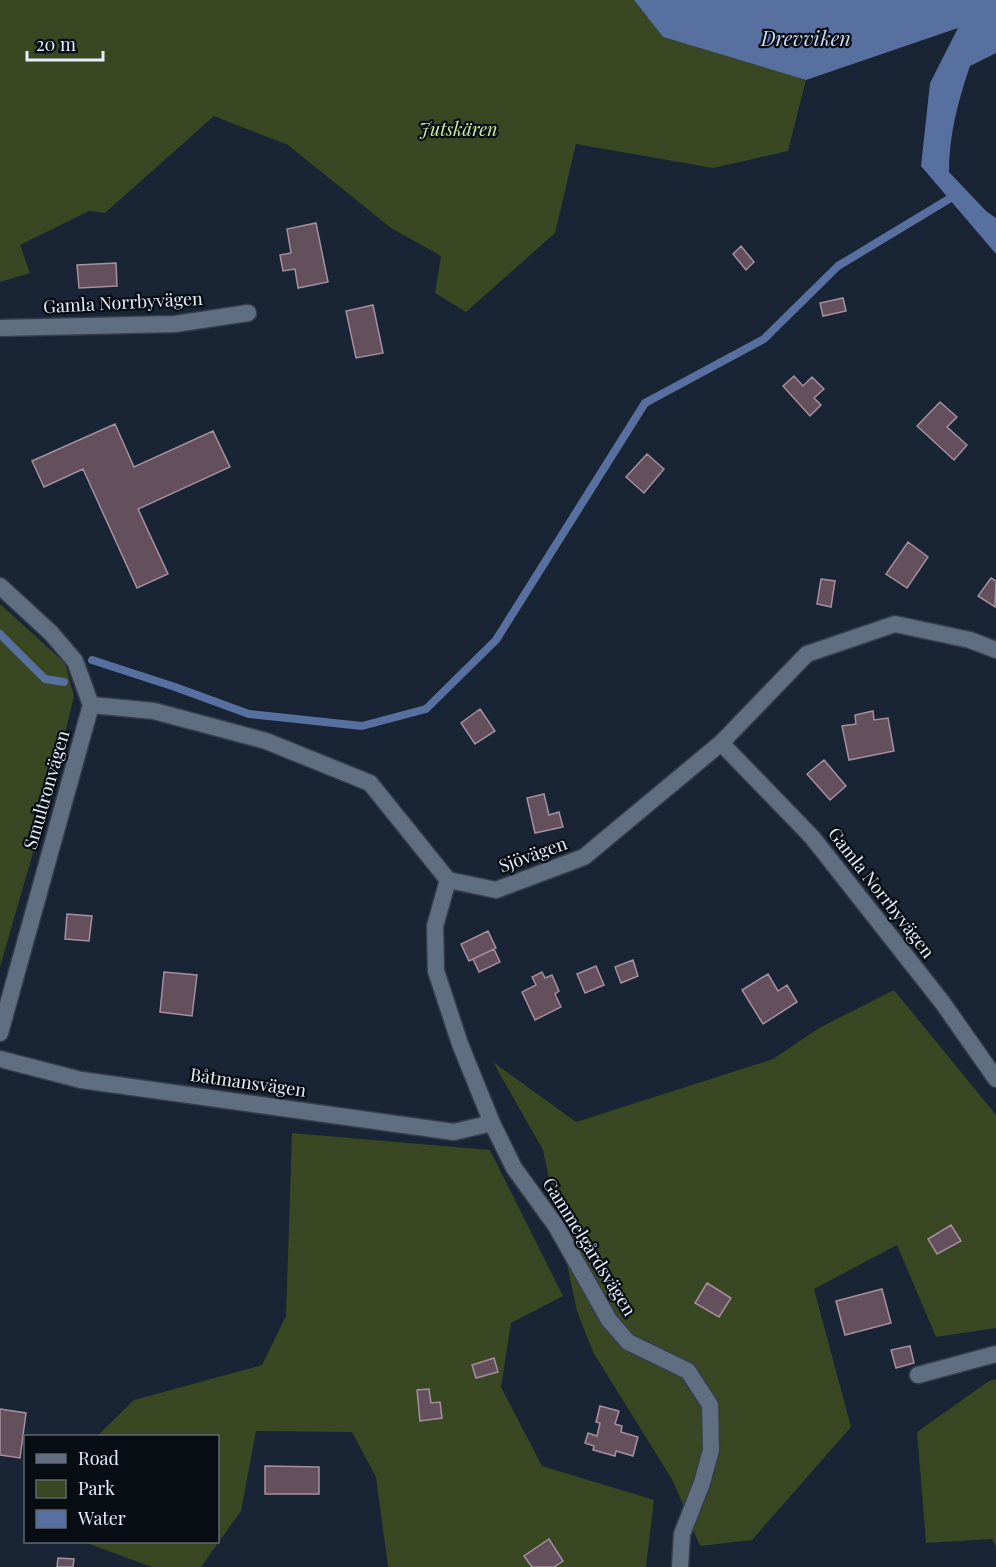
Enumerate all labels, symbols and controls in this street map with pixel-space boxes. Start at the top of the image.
scale bar [27,24,104,62]
water label: Drevviken [760,24,851,51]
text: 20 m [36,32,76,56]
park label: Jutskären [419,117,497,141]
street label: Gamla Norrbyvägen [43,286,204,318]
street label: Smultronvägen [18,727,75,852]
street label: Gamla Norrbyvägen [823,822,941,963]
street label: Sjövägen [495,831,570,877]
street label: Båtmansvägen [188,1062,308,1102]
street label: Gammelgårdsvägen [538,1173,642,1320]
legend [24,1435,219,1543]
text: Road [78,1446,119,1470]
text: Park [78,1476,115,1500]
text: Water [77,1506,126,1530]

